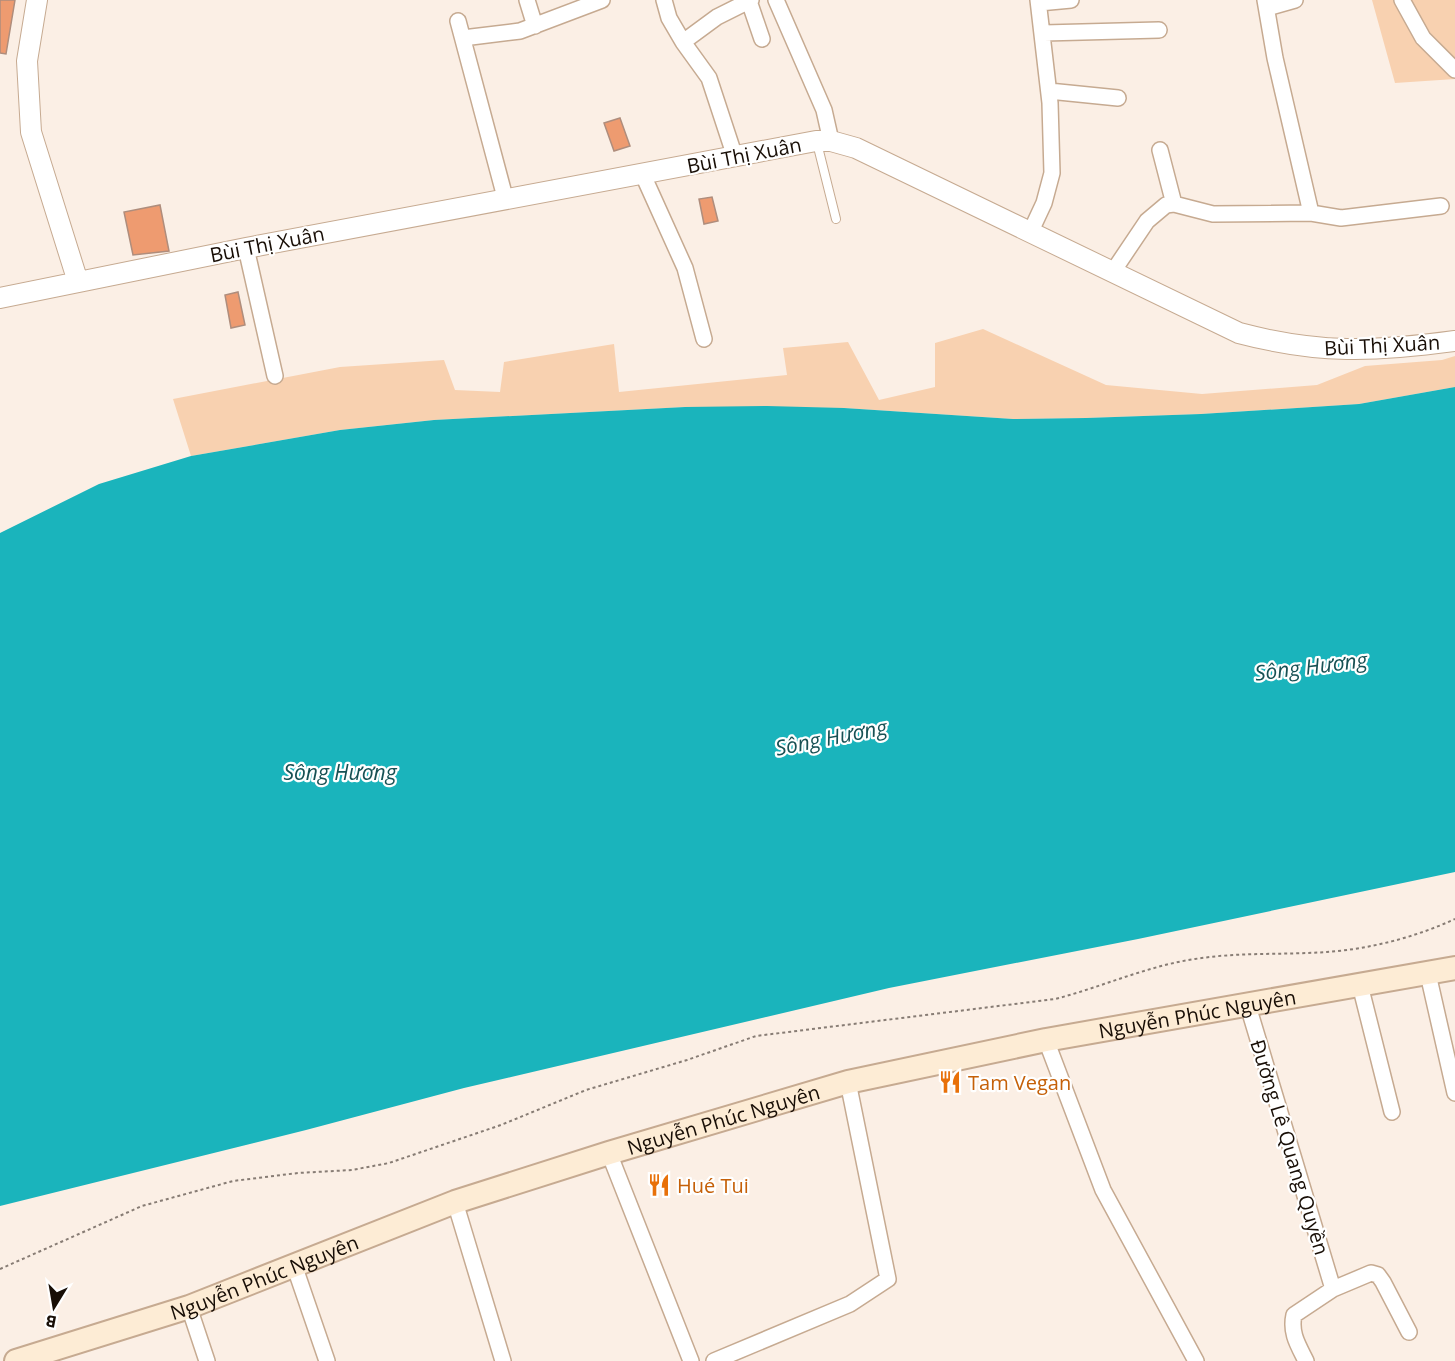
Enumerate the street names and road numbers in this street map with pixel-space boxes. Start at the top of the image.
street label: Bùi Thị Xuân [684,131,804,179]
street label: Bùi Thị Xuân [207,220,327,268]
street label: Bùi Thị Xuân [1323,328,1441,362]
street label: Nguyễn Phúc Nguyên [1096,983,1298,1044]
street label: Đường Lê Quang Quyền [1244,1036,1336,1258]
street label: Nguyễn Phúc Nguyên [624,1078,823,1160]
street label: Nguyễn Phúc Nguyên [167,1228,362,1326]

